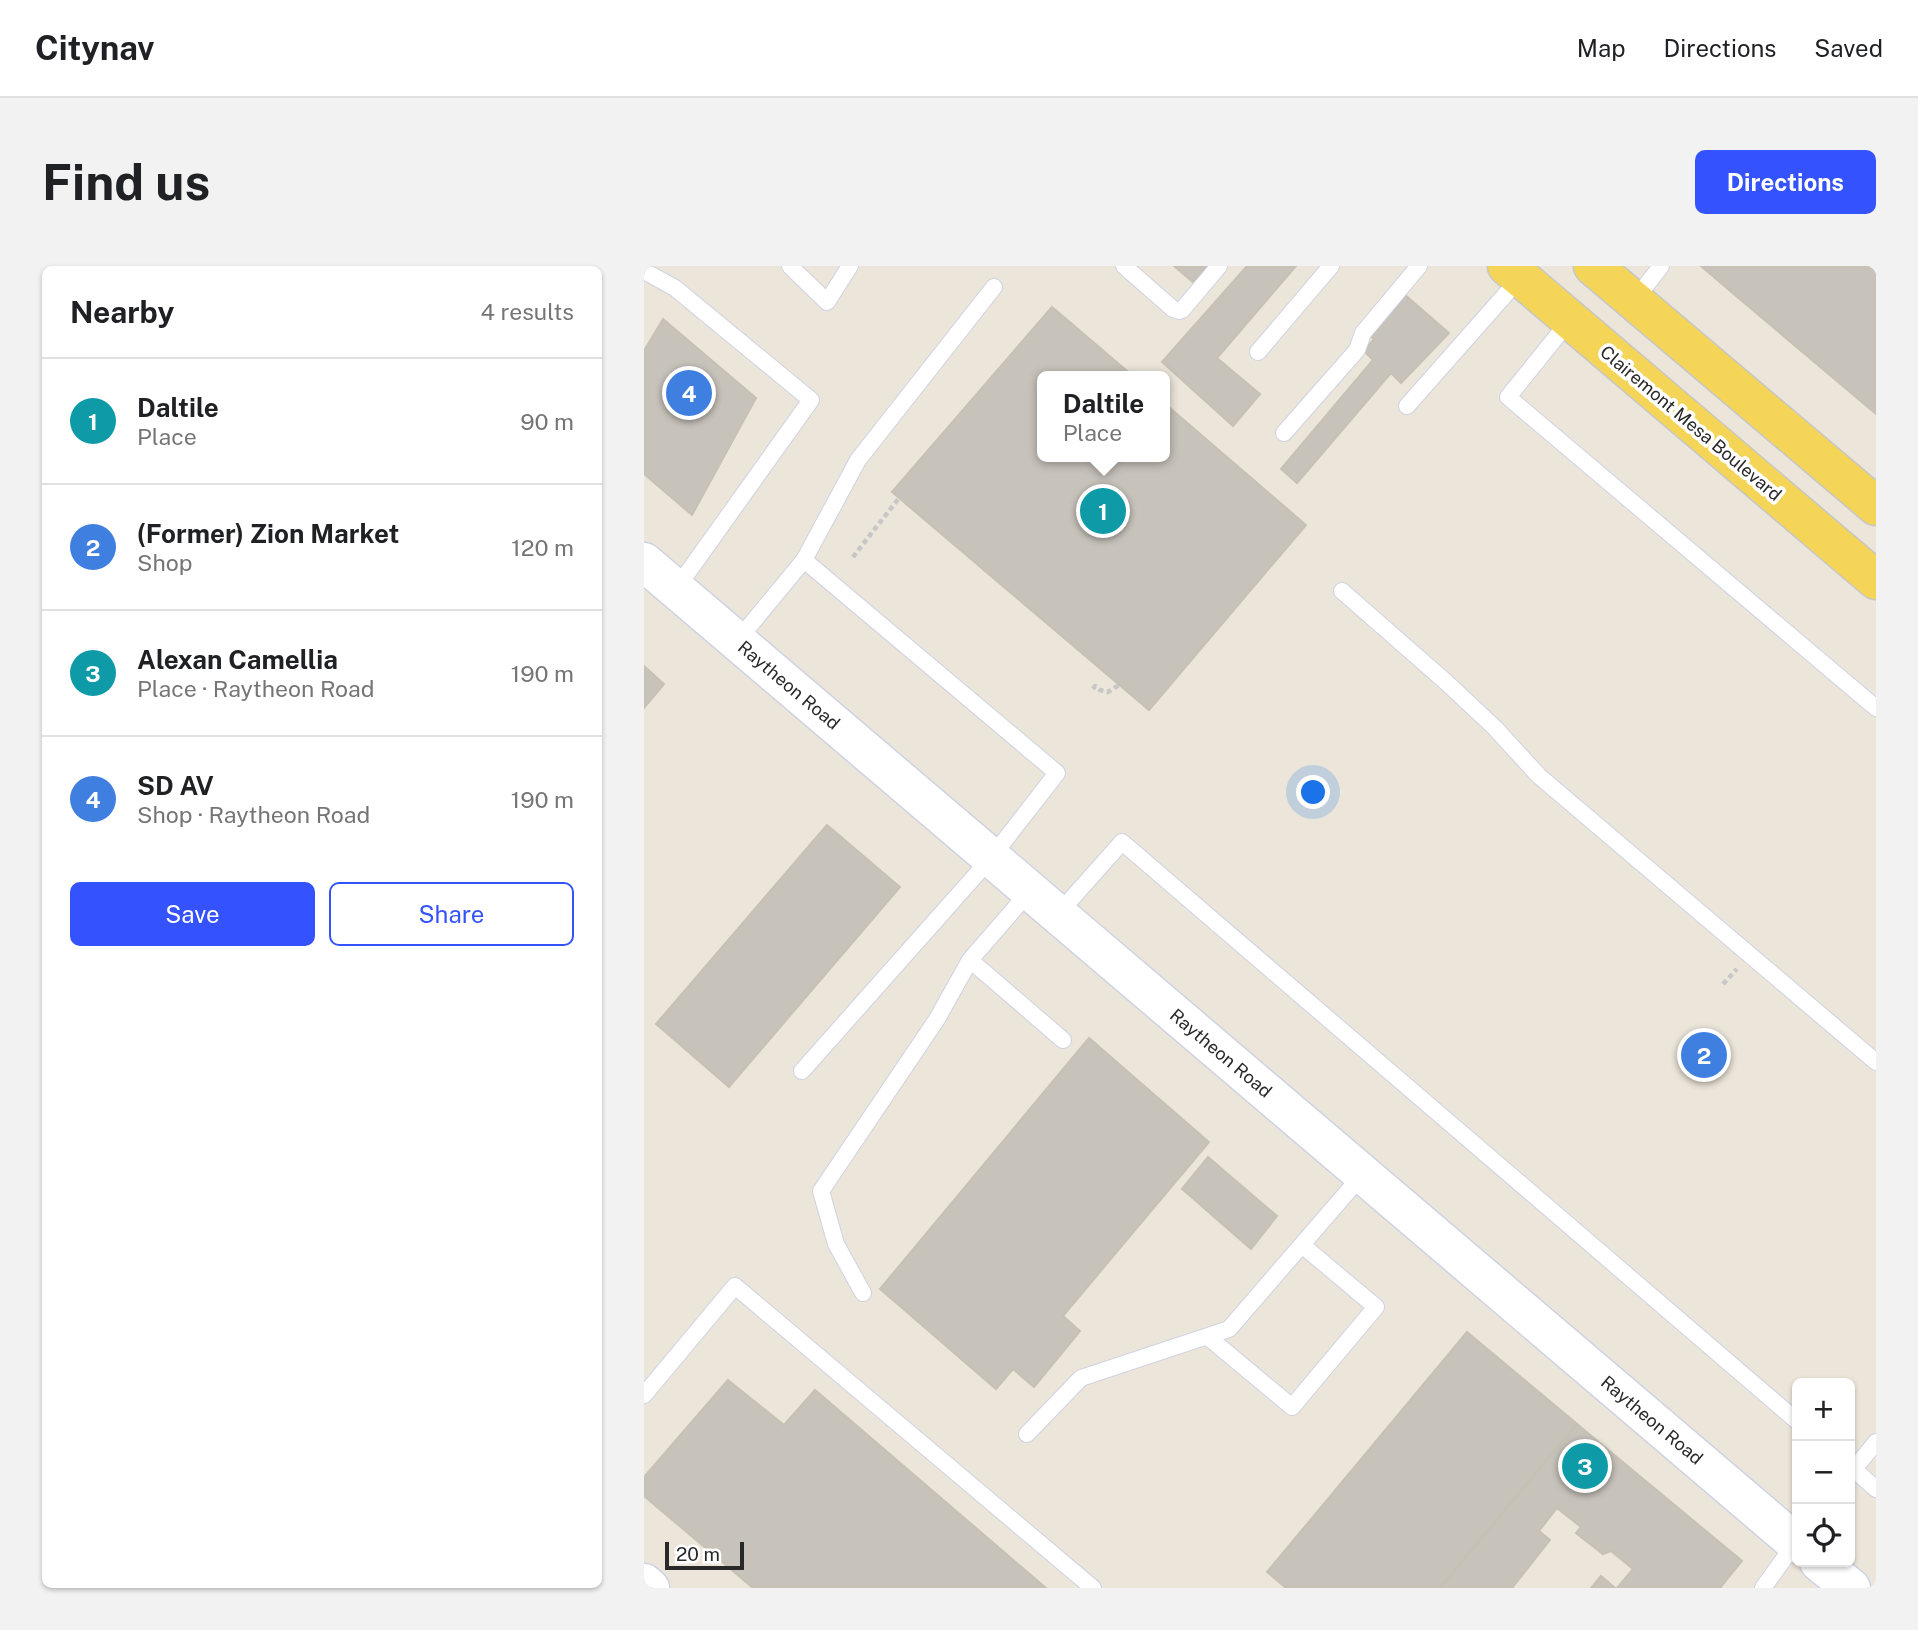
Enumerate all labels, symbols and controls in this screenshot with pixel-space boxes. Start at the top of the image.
text: Citynav [35,29,155,67]
text: Map [1577,34,1626,62]
text: Directions [1664,34,1776,62]
text: Saved [1814,34,1883,62]
button: Directions [1695,150,1876,214]
text: Find us [42,153,210,211]
text: Nearby [70,294,174,330]
text: 4 results [480,298,574,325]
street label: Clairemont Mesa Boulevard [1596,341,1786,505]
pin: 4 [666,367,712,419]
popup [1037,371,1170,462]
text: Daltile [1063,388,1144,419]
text: Daltile [137,392,219,423]
text: 1 [88,408,98,435]
text: 90 m [520,408,574,435]
text: Place [1063,419,1122,446]
text: Place [137,423,197,450]
pin: 1 [1080,485,1126,537]
text: (Former) Zion Market [137,518,399,549]
text: 2 [86,534,100,561]
text: 120 m [511,534,574,561]
text: Shop [137,549,192,576]
street label: Raytheon Road [734,636,844,734]
text: Alexan Camellia [137,644,338,675]
text: 3 [85,660,101,687]
text: 190 m [511,660,574,687]
text: Place · Raytheon Road [137,675,374,702]
text: SD AV [137,770,214,801]
your location [1296,775,1330,809]
text: 4 [85,786,101,813]
text: 190 m [511,786,574,813]
text: Shop · Raytheon Road [137,801,370,828]
button: Save [70,882,315,946]
button: Share [329,882,574,946]
street label: Raytheon Road [1166,1004,1276,1102]
pin: 2 [1681,1029,1727,1081]
street label: Raytheon Road [1597,1371,1707,1469]
map controls [1792,1378,1855,1567]
button: + [1792,1378,1855,1441]
pin: 3 [1562,1440,1608,1492]
button: − [1792,1441,1855,1504]
button: locate [1792,1504,1855,1567]
scale bar [665,1539,744,1571]
text: 20 m [676,1543,720,1565]

